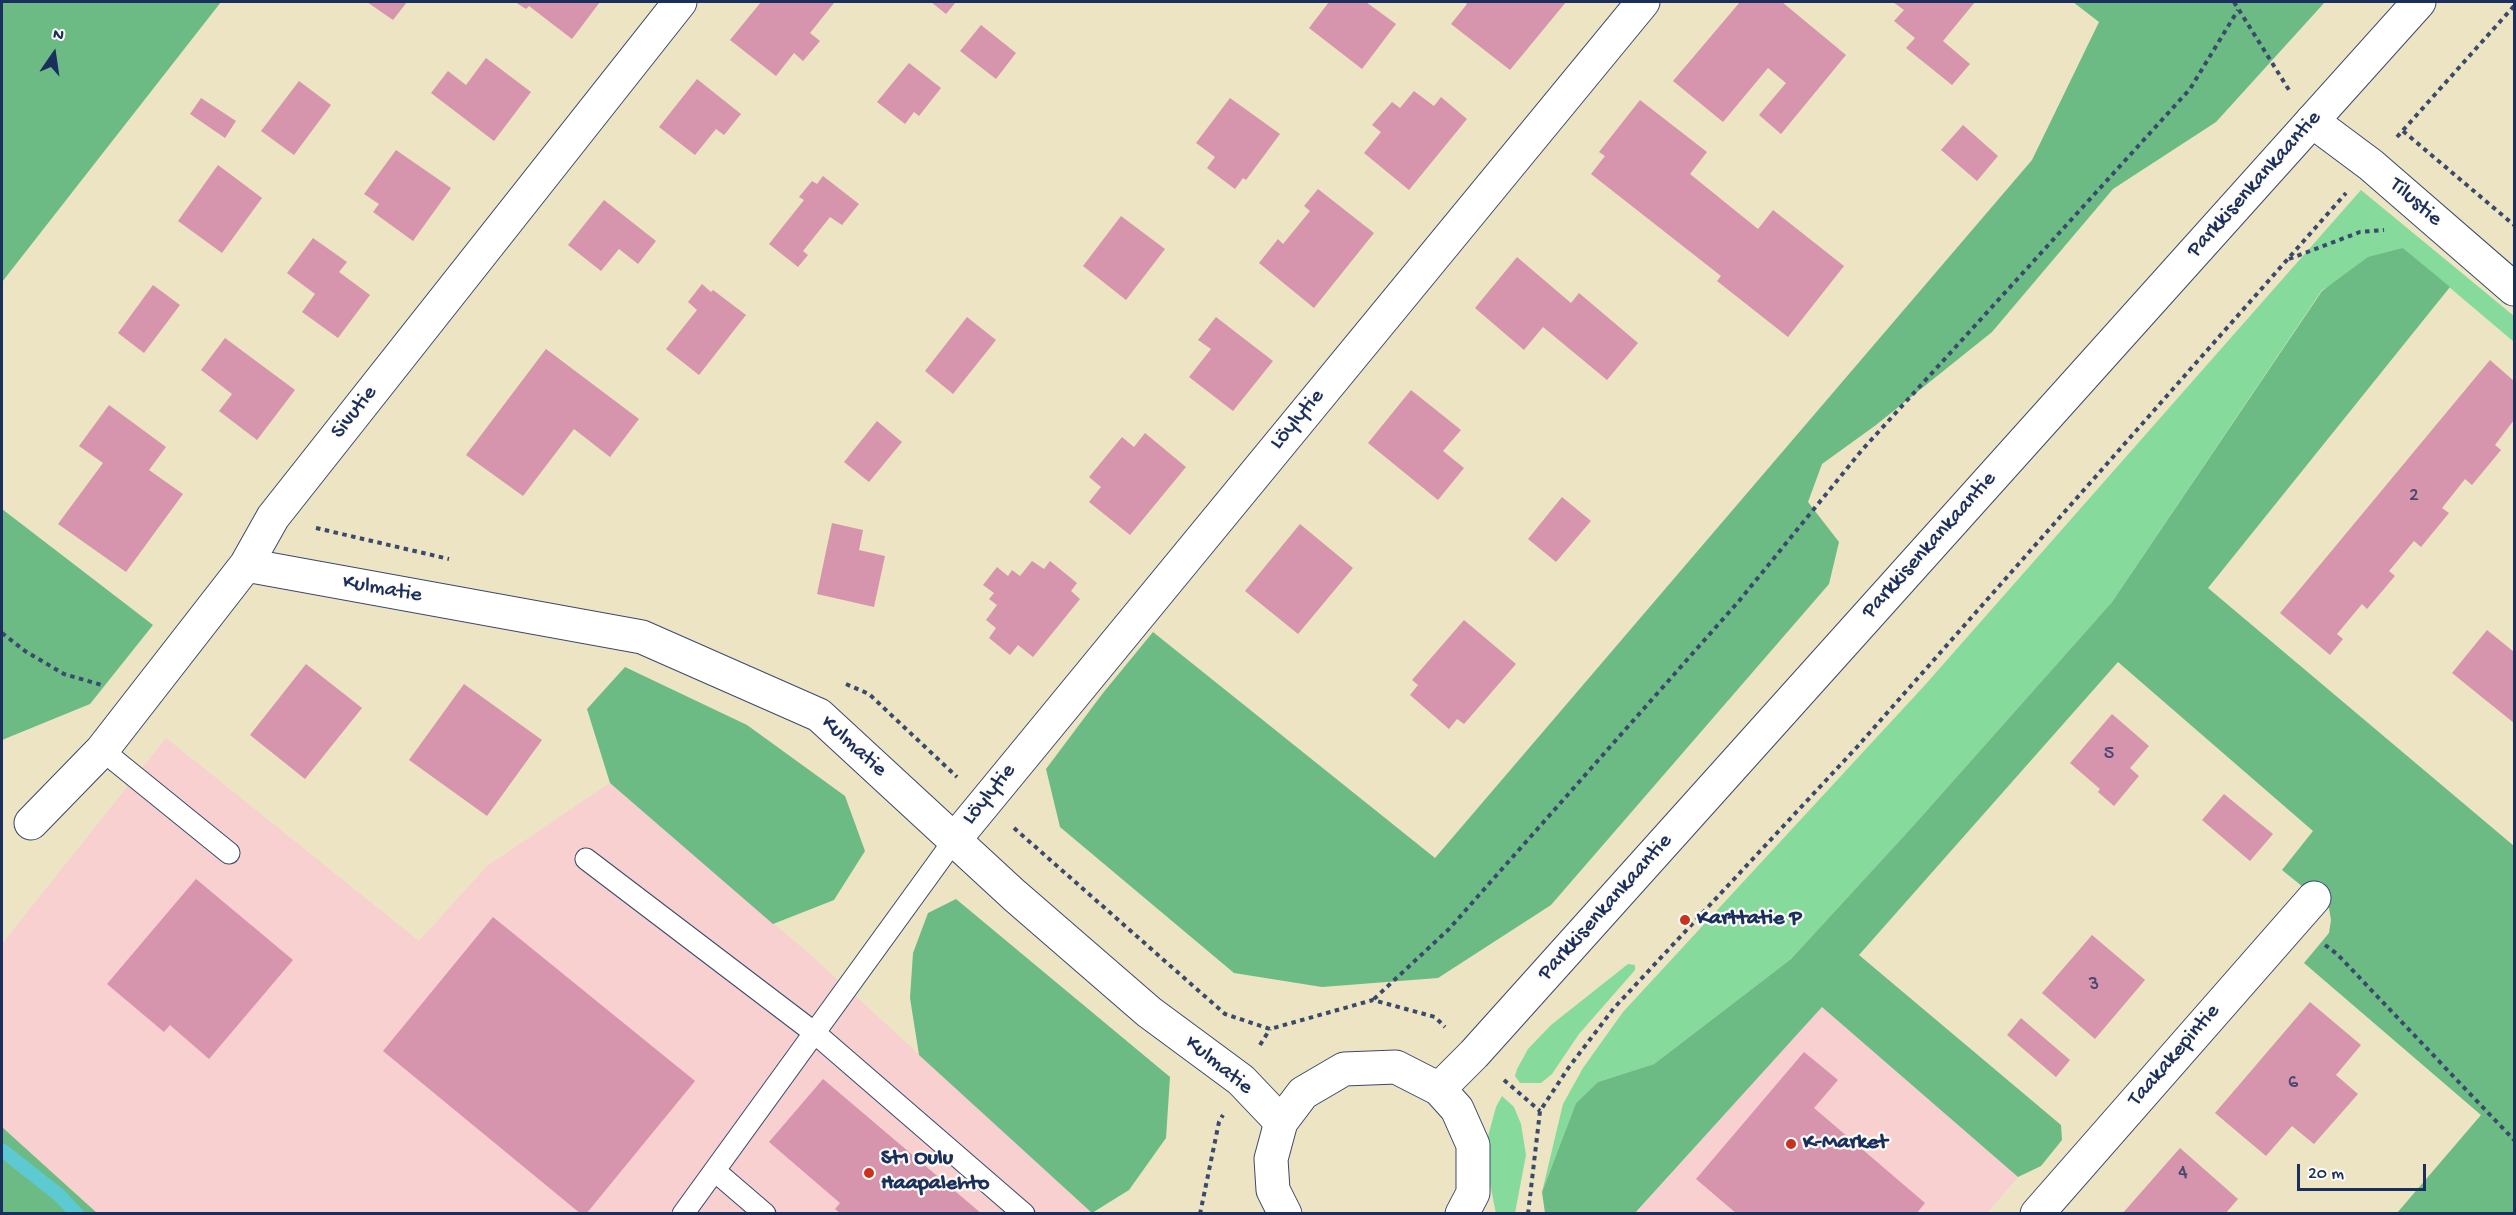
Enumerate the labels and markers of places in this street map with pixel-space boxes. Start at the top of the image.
place label: Karttatie P [1697,907,1802,933]
marker: Karttatie P [1678,913,1692,927]
place label: K-Market [1803,1131,1887,1157]
marker: K-Market [1784,1137,1798,1151]
place label: St1 Oulu Haapalehto [881,1147,989,1198]
marker: St1 Oulu Haapalehto [862,1166,876,1180]

